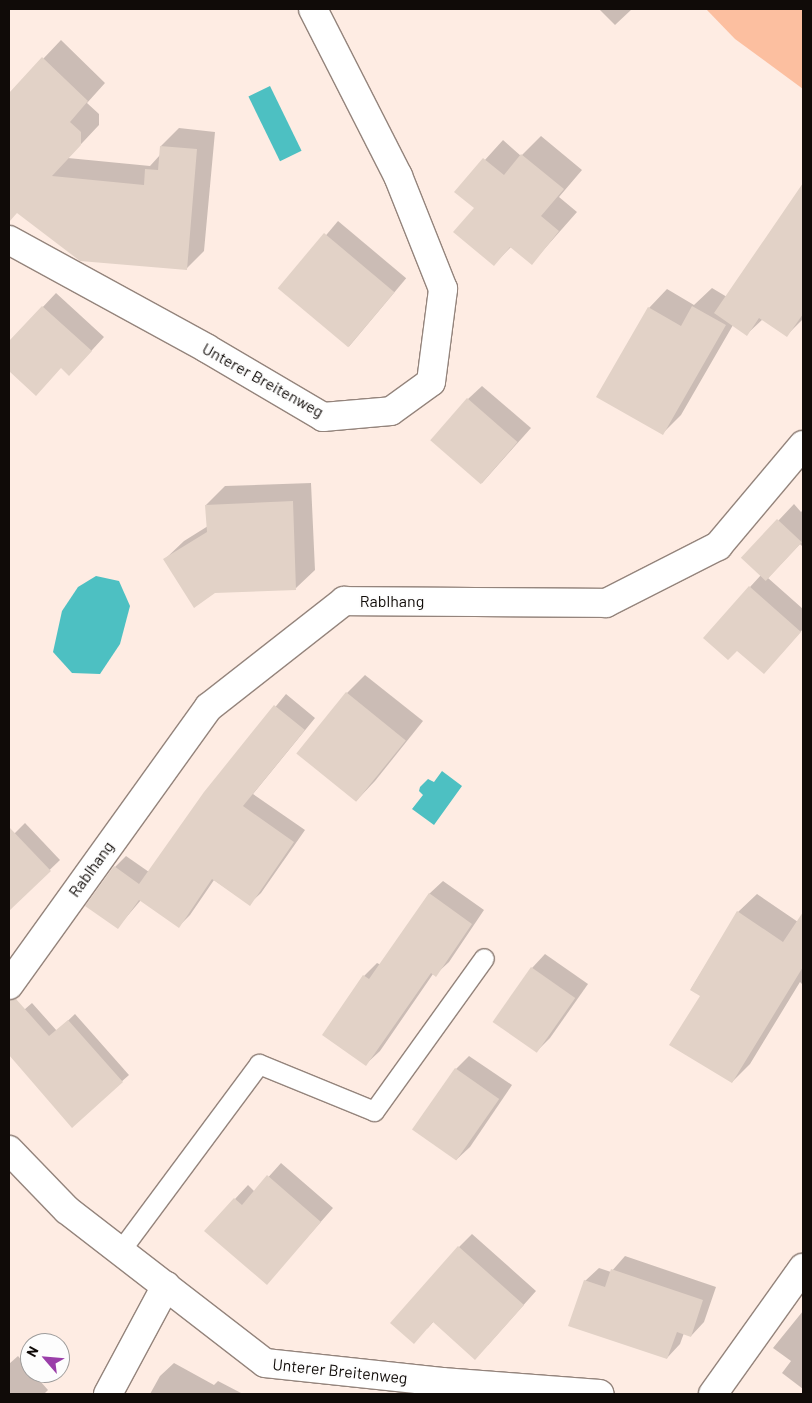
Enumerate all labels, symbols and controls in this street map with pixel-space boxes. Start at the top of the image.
street label: Unterer Breitenweg [199,339,327,421]
street label: Rablhang [360,591,424,611]
street label: Rablhang [64,837,118,901]
north arrow [20,1333,70,1383]
text: N [22,1343,42,1359]
street label: Unterer Breitenweg [272,1354,408,1388]

